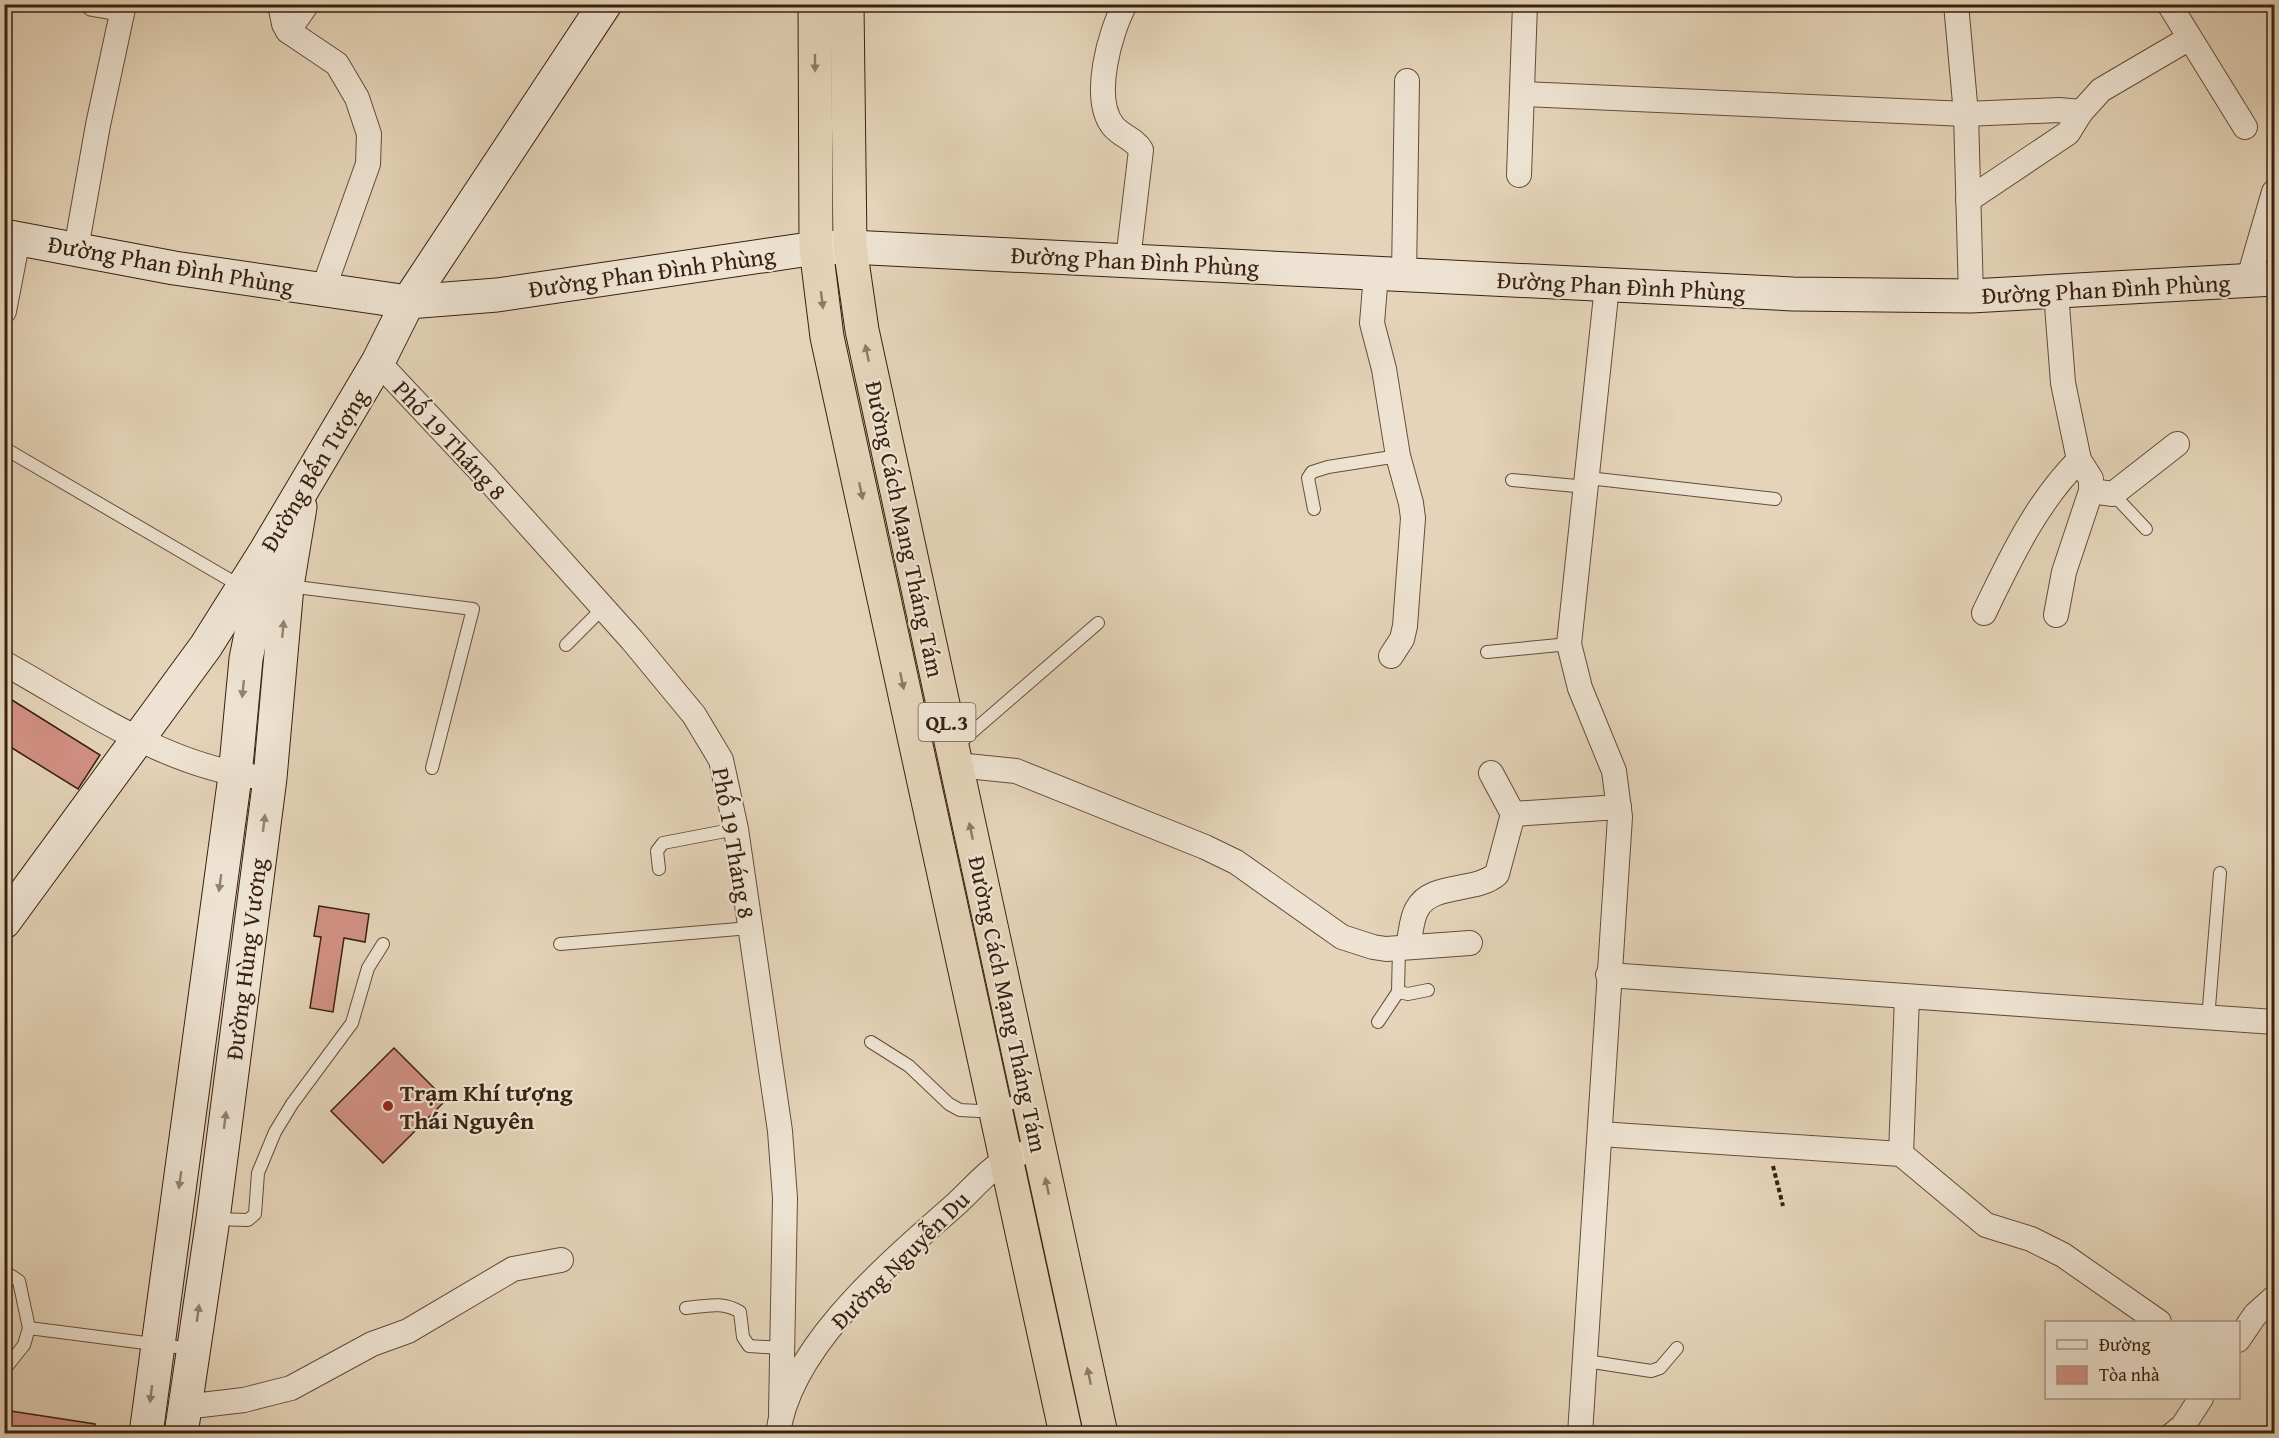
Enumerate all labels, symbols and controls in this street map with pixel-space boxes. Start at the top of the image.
one-way arrow [810,53,820,72]
street label: Đường Phan Đình Phùng [46,226,297,304]
street label: Đường Phan Đình Phùng [526,237,778,307]
street label: Đường Phan Đình Phùng [1010,237,1260,285]
street label: Đường Phan Đình Phùng [1496,262,1746,310]
street label: Đường Phan Đình Phùng [1981,265,2231,313]
one-way arrow [818,290,827,309]
one-way arrow [862,343,871,362]
street label: Phố 19 Tháng 8 [385,372,515,508]
street label: Đường Cách Mạng Tháng Tám [856,377,954,681]
street label: Đường Bến Tượng [251,382,377,558]
one-way arrow [856,481,866,500]
one-way arrow [278,619,288,638]
one-way arrow [898,672,907,691]
one-way arrow [238,680,248,699]
road number: QL.3 [918,703,976,741]
street label: Phố 19 Tháng 8 [703,765,765,921]
one-way arrow [259,813,268,832]
one-way arrow [966,821,975,840]
street label: Đường Cách Mạng Tháng Tám [959,852,1057,1156]
street label: Đường Hùng Vương [216,856,276,1062]
one-way arrow [216,874,225,893]
place label: Trạm Khí tượng Thái Nguyên [400,1075,573,1138]
marker: Trạm Khí tượng Thái Nguyên [381,1099,395,1113]
one-way arrow [221,1111,230,1130]
one-way arrow [175,1171,184,1190]
one-way arrow [1042,1176,1051,1195]
street label: Đường Nguyễn Du [823,1183,977,1337]
one-way arrow [194,1304,203,1323]
legend [2045,1321,2240,1399]
text: Đường [2099,1331,2150,1358]
text: Tòa nhà [2099,1361,2160,1388]
one-way arrow [1083,1367,1093,1386]
one-way arrow [146,1385,155,1404]

